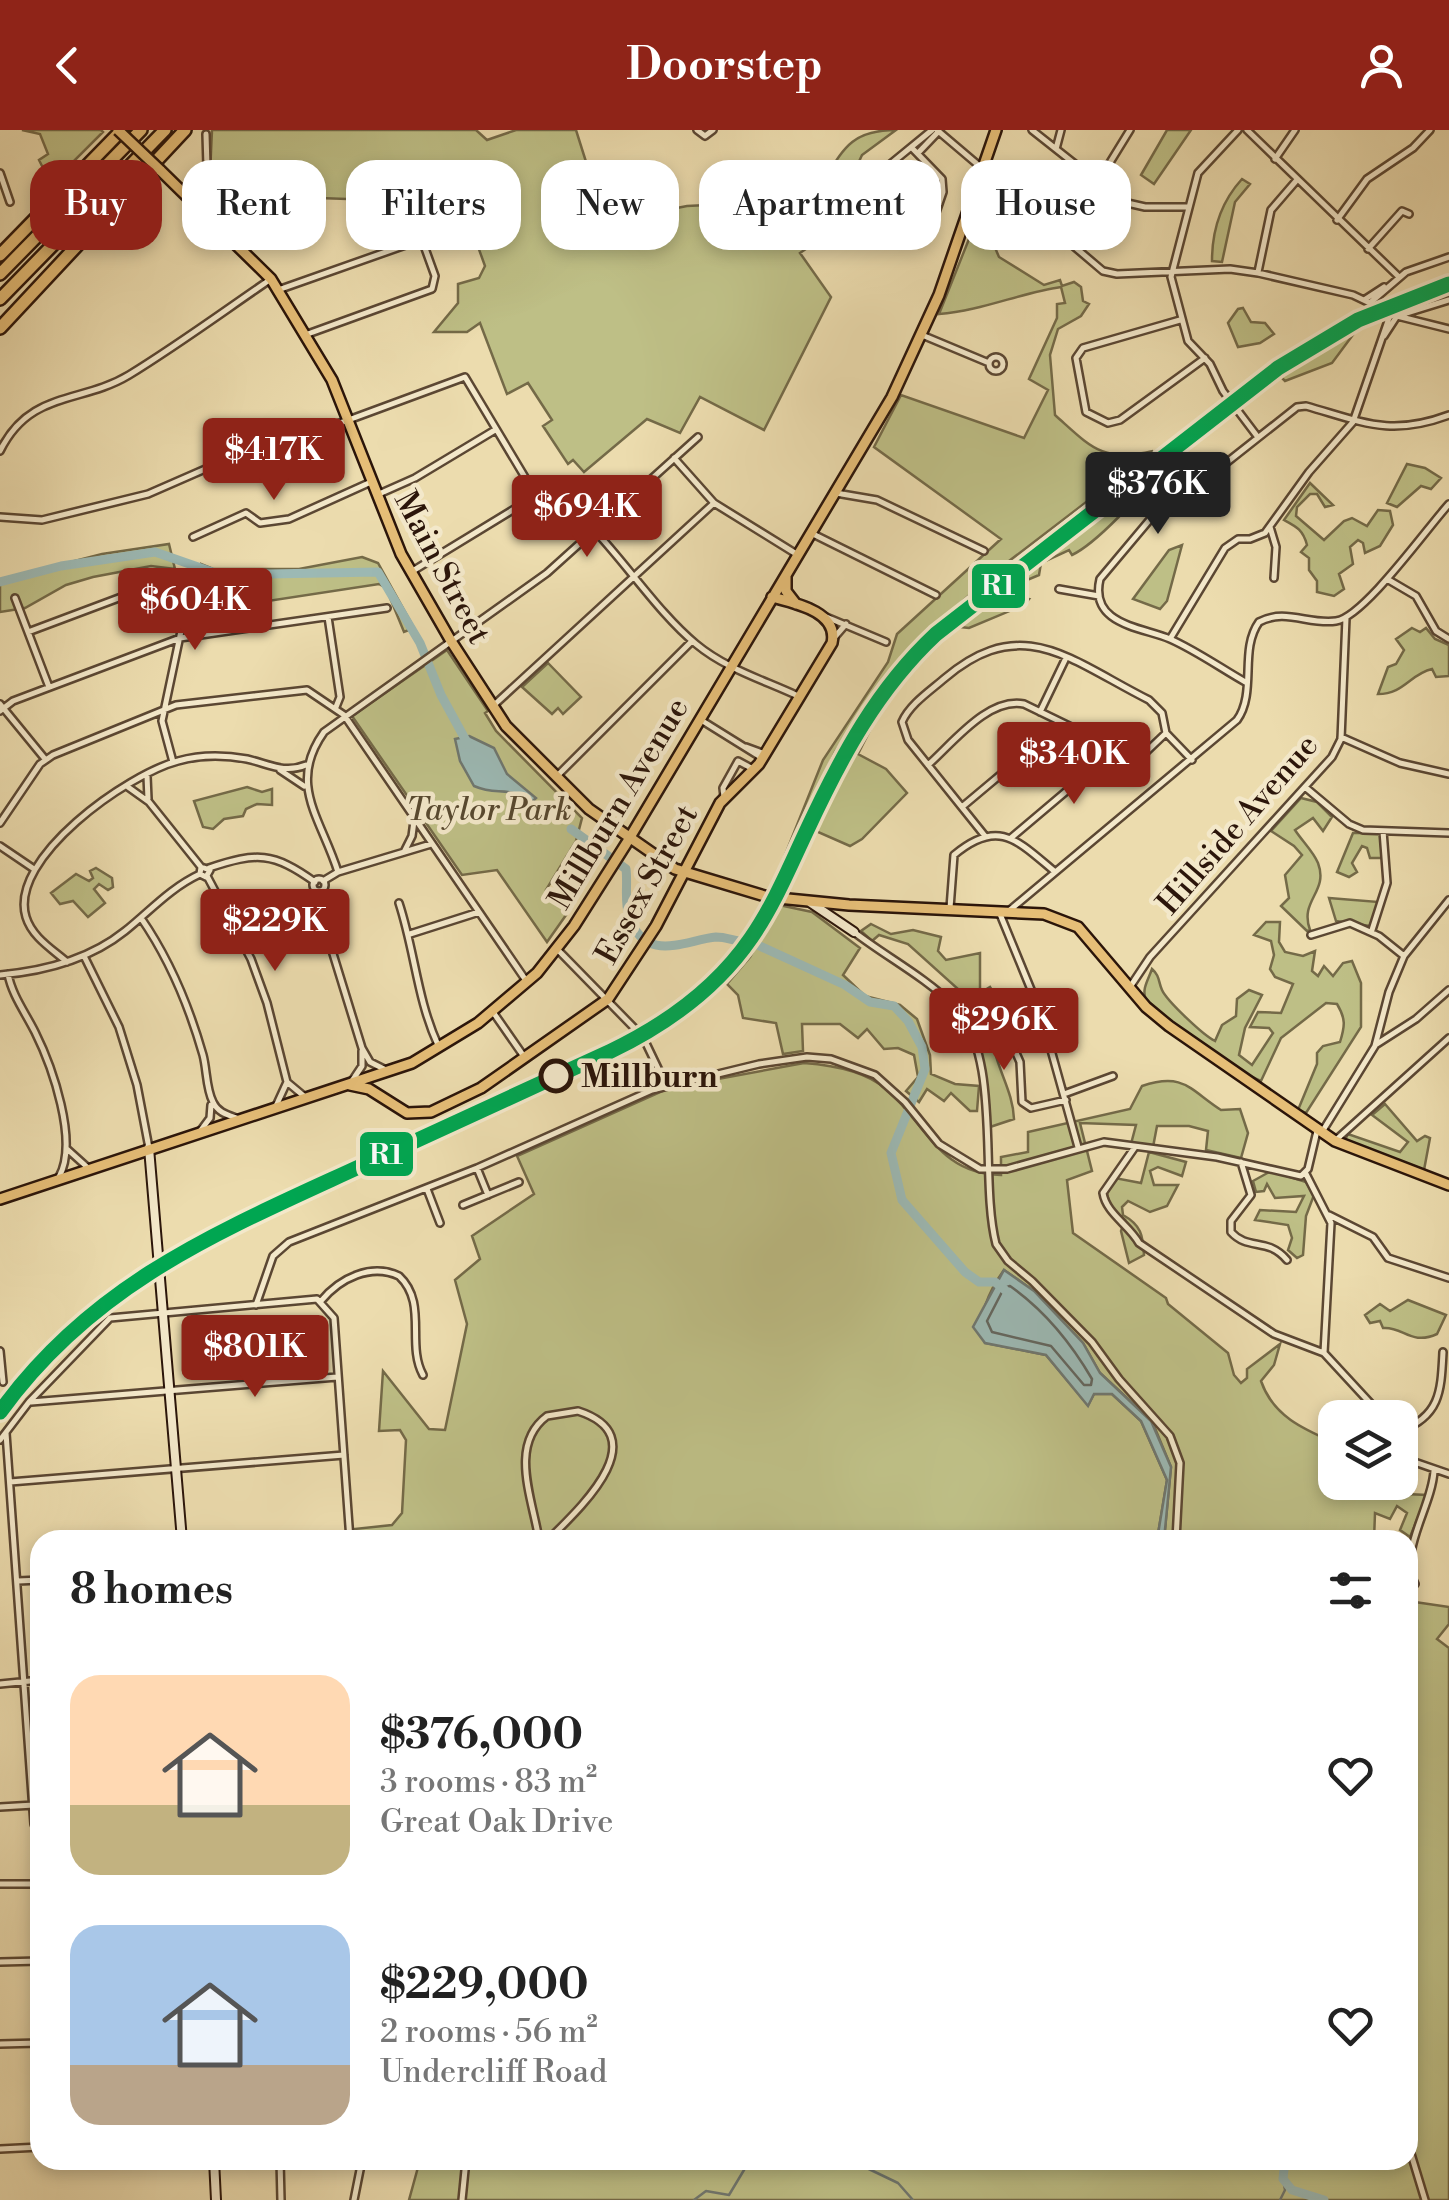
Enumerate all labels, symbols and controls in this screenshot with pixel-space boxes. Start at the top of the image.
text: Doorstep [626,37,823,94]
icon: back [40,38,95,93]
icon: person [1354,38,1409,93]
chip: Buy [30,160,162,250]
chip: Rent [182,160,326,250]
chip: Filters [346,160,521,250]
chip: New [541,160,679,250]
chip: Apartment [699,160,941,250]
chip: House [961,160,1131,250]
pin: $417K [204,418,344,503]
text: $417K [225,430,323,470]
pin: $376K [1088,452,1228,537]
text: $376K [1107,464,1209,504]
pin: $694K [517,475,657,560]
street label: Main Street [385,484,499,651]
text: $694K [534,487,640,527]
line badge: R1 [970,562,1027,610]
pin: $604K [125,568,265,653]
text: R1 [981,569,1016,604]
text: $604K [140,580,250,620]
street label: Millburn Avenue [540,690,698,917]
pin: $340K [1004,722,1144,807]
street label: Hillside Avenue [1148,726,1327,923]
text: $340K [1019,734,1129,774]
park label: Taylor Park [406,790,572,830]
street label: Essex Street [587,798,707,971]
pin: $229K [205,889,345,974]
text: $229K [222,901,328,941]
pin: $296K [934,988,1074,1073]
text: $296K [951,1000,1057,1040]
place label: Millburn [581,1057,718,1097]
marker: Millburn [540,1060,572,1092]
line badge: R1 [358,1130,415,1178]
text: R1 [369,1138,404,1173]
pin: $801K [185,1315,325,1400]
text: $801K [204,1327,306,1367]
map controls [1318,1400,1418,1500]
button: layers [1318,1400,1418,1500]
icon: filters [1323,1563,1378,1618]
text: 8 homes [70,1564,233,1617]
text: $376,000 [380,1709,583,1762]
icon: home [150,1715,270,1835]
icon: heart [1323,1748,1378,1803]
text: 3 rooms · 83 m² [380,1762,597,1802]
text: Great Oak Drive [380,1802,613,1842]
text: $229,000 [380,1959,588,2012]
icon: home [150,1965,270,2085]
icon: heart [1323,1998,1378,2053]
text: 2 rooms · 56 m² [380,2012,598,2052]
text: Undercliff Road [380,2052,607,2092]

